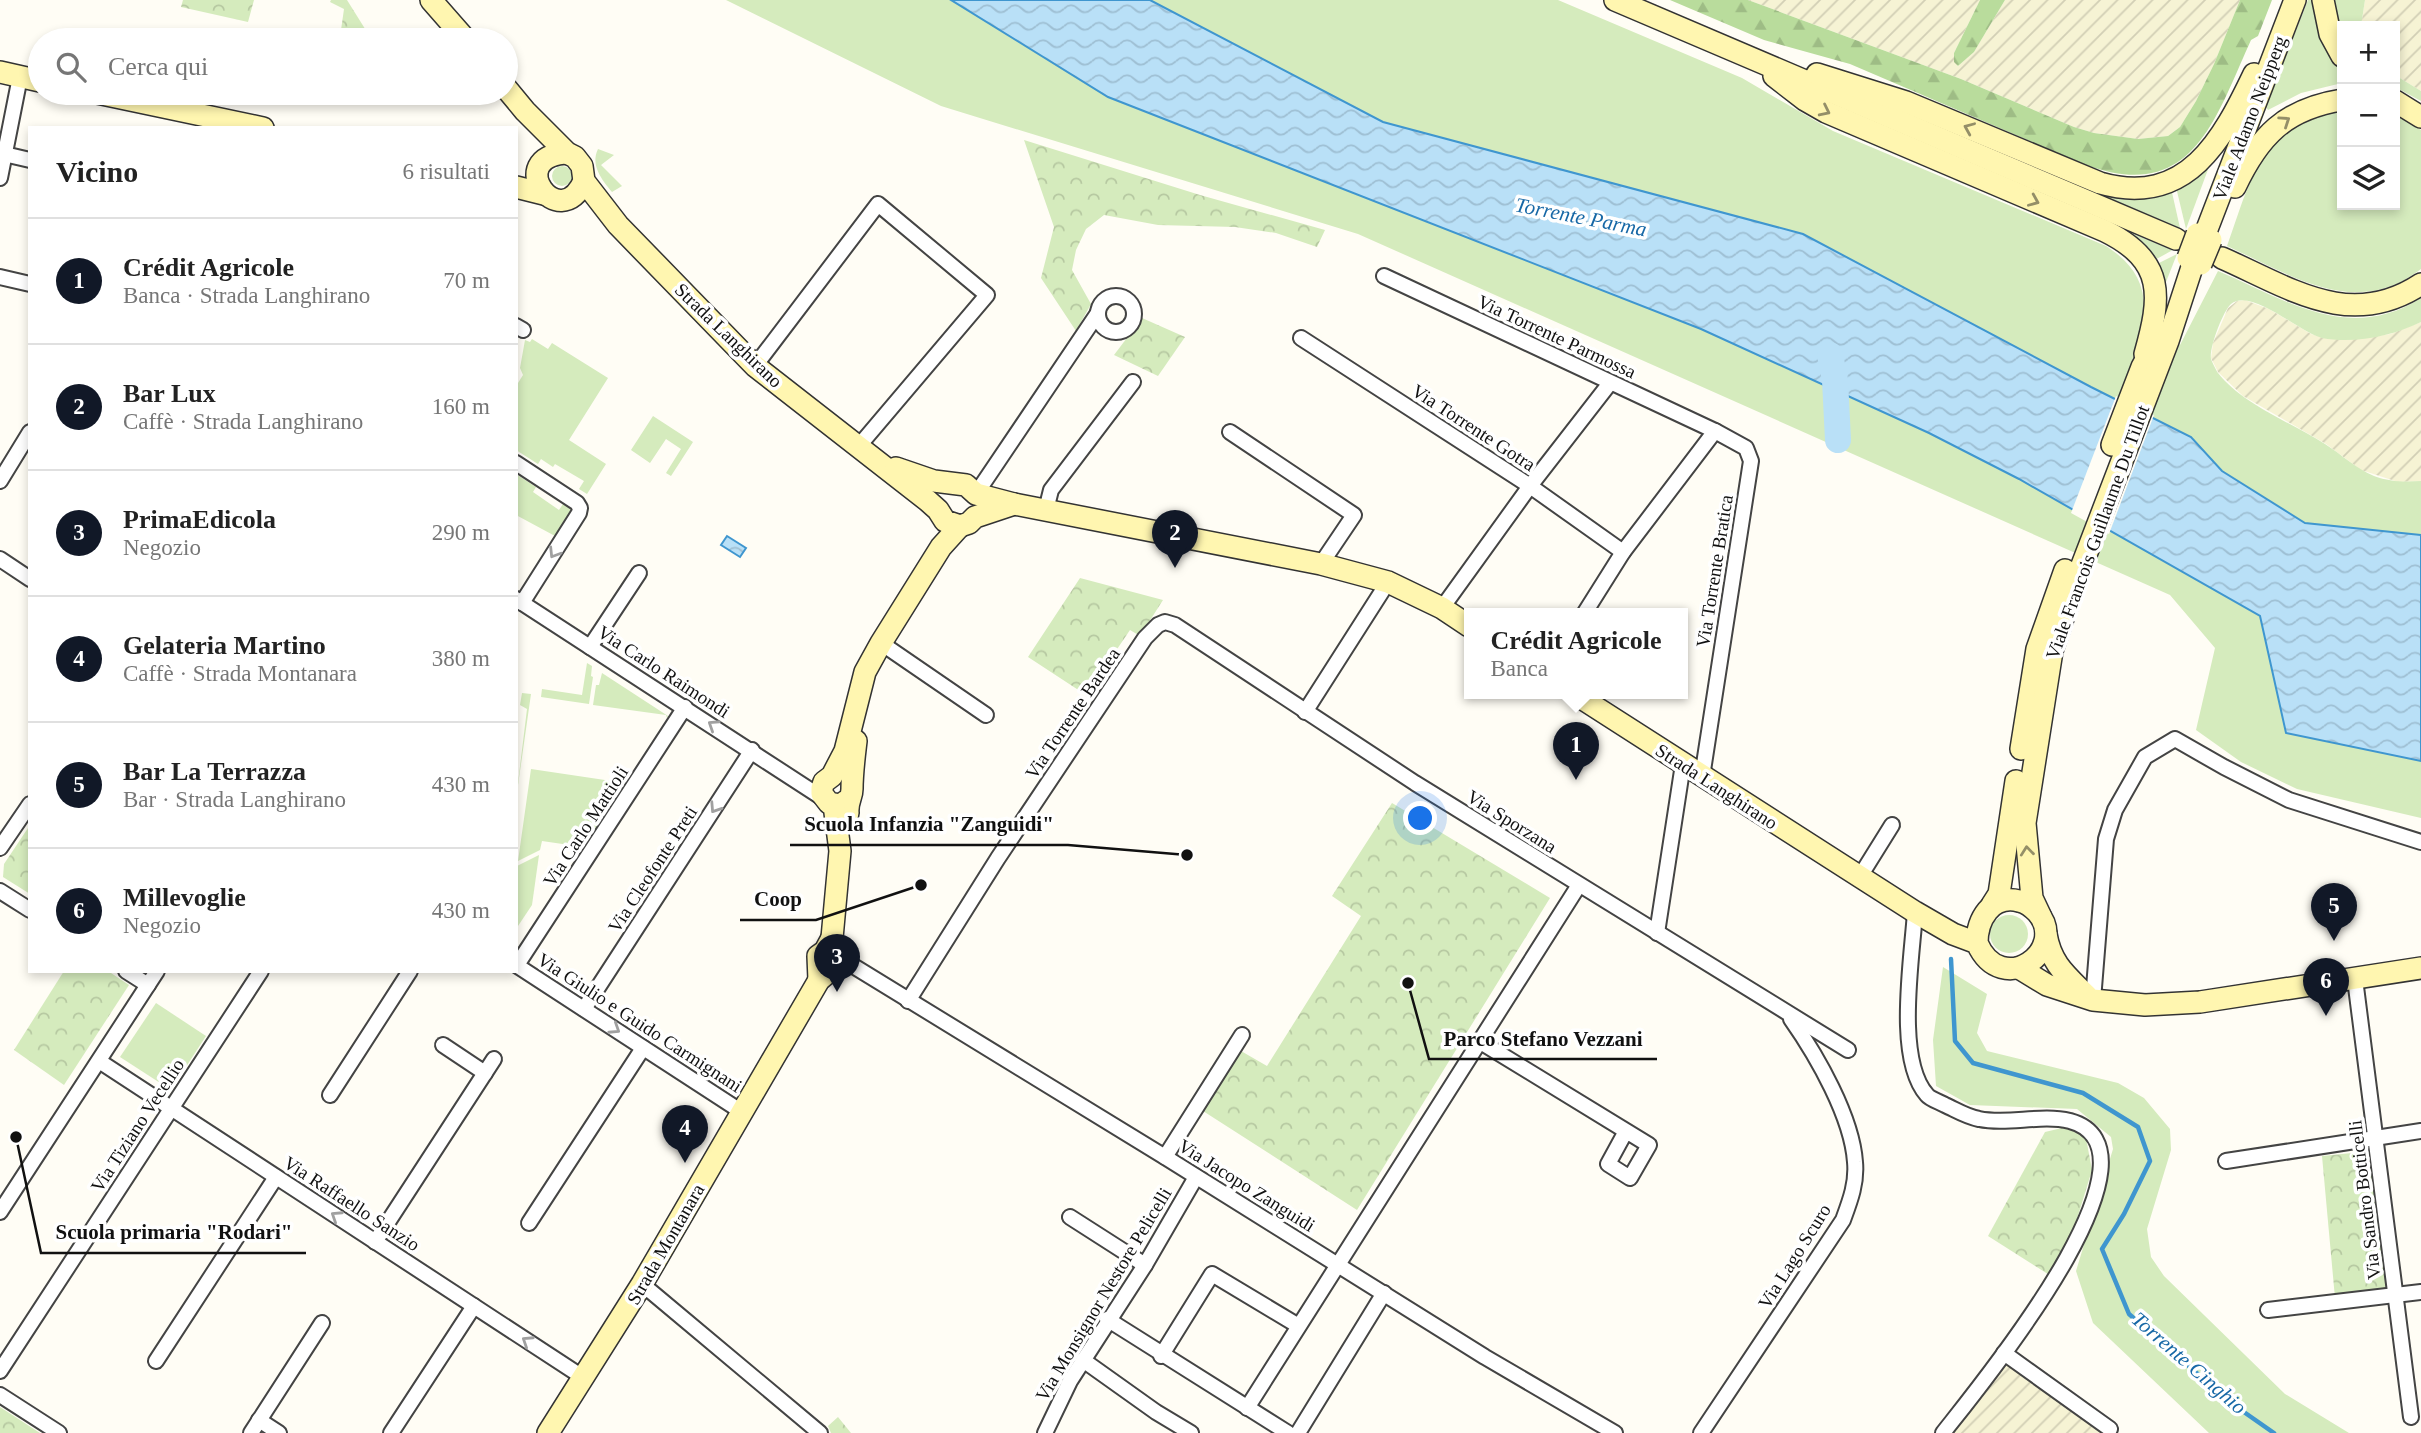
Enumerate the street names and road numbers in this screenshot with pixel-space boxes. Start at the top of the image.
street label: Viale Adamo Neipperg [2208,32,2291,204]
street label: Strada Langhirano [671,279,787,392]
street label: Via Torrente Parmossa [1474,291,1640,383]
street label: Via Torrente Gotra [1408,380,1540,475]
street label: Viale Francois Guillaume Du Tillot [2042,401,2154,662]
street label: Via Torrente Bratica [1692,493,1737,649]
street label: Via Carlo Raimondi [594,621,734,722]
street label: Via Torrente Bardea [1021,643,1124,783]
street label: Strada Langhirano [1652,739,1782,834]
street label: Via Carlo Mattioli [539,762,632,890]
street label: Via Sporzana [1463,786,1561,858]
street label: Via Cleofonte Preti [604,802,701,936]
street label: Via Giulio e Guido Carmignani [534,948,746,1096]
street label: Via Tiziano Vecellio [86,1055,188,1196]
street label: Via Sandro Botticelli [2344,1119,2385,1281]
street label: Via Jacopo Zanguidi [1175,1135,1319,1236]
street label: Via Raffaello Sanzio [280,1152,424,1255]
street label: Strada Montanara [622,1180,709,1308]
street label: Via Monsignor Nestore Pelicelli [1031,1184,1176,1405]
street label: Via Lago Scuro [1754,1200,1835,1312]

